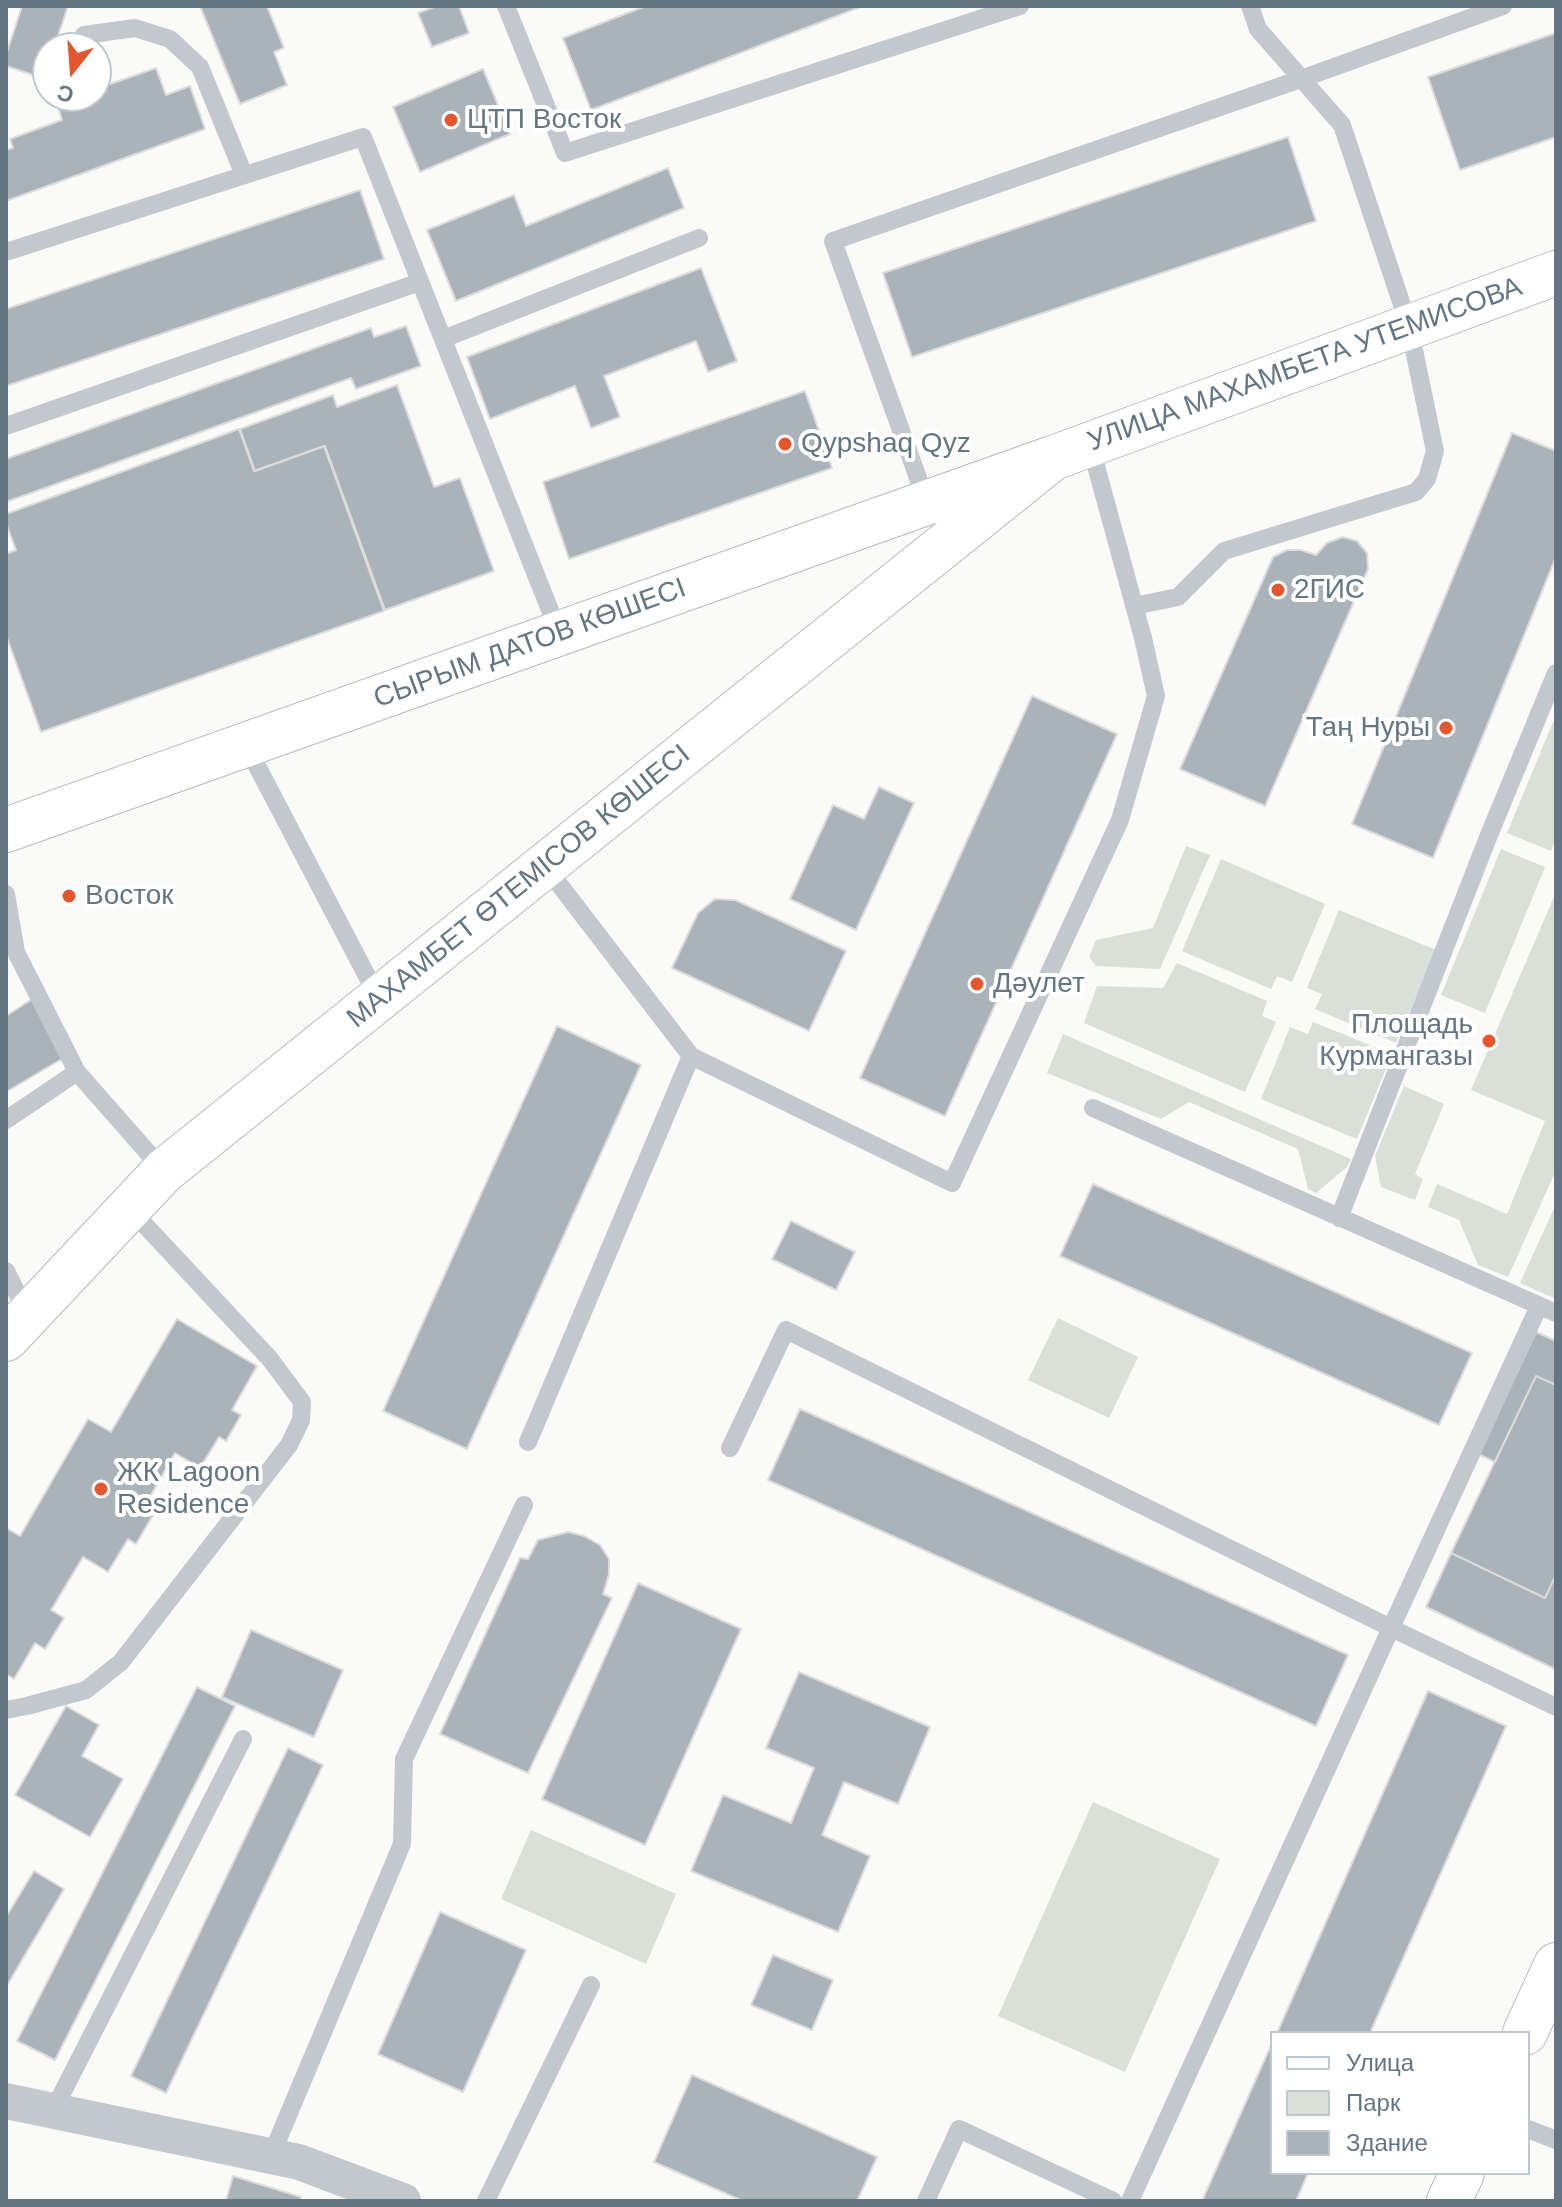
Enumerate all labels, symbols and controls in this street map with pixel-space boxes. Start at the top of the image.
north arrow [32,32,112,112]
text: С [54,79,77,108]
place label: ЦТП Восток [467,103,621,137]
marker: ЦТП Восток [442,111,460,129]
street label: УЛИЦА МАХАМБЕТА УТЕМИСОВА [1083,271,1527,459]
place label: Qypshaq Qyz [801,427,971,461]
marker: Qypshaq Qyz [776,435,794,453]
street label: СЫРЫМ ДАТОВ КӨШЕСІ [369,572,691,716]
place label: 2ГИС [1294,573,1365,607]
marker: 2ГИС [1269,581,1287,599]
place label: Таң Нуры [1306,711,1430,745]
marker: Таң Нуры [1437,719,1455,737]
street label: МАХАМБЕТ ӨТЕМІСОВ КӨШЕСІ [341,738,697,1036]
place label: Восток [85,879,174,913]
marker: Восток [60,887,78,905]
place label: Дәулет [993,967,1085,1001]
marker: Дәулет [968,975,986,993]
place label: Площадь Курмангазы [1319,1008,1473,1074]
marker: Площадь Курмангазы [1480,1032,1498,1050]
place label: ЖК Lagoon Residence [117,1456,260,1522]
marker: ЖК Lagoon Residence [92,1480,110,1498]
legend [1270,2031,1530,2175]
text: Улица [1346,2049,1414,2076]
text: Парк [1346,2089,1400,2116]
text: Здание [1346,2129,1428,2156]

